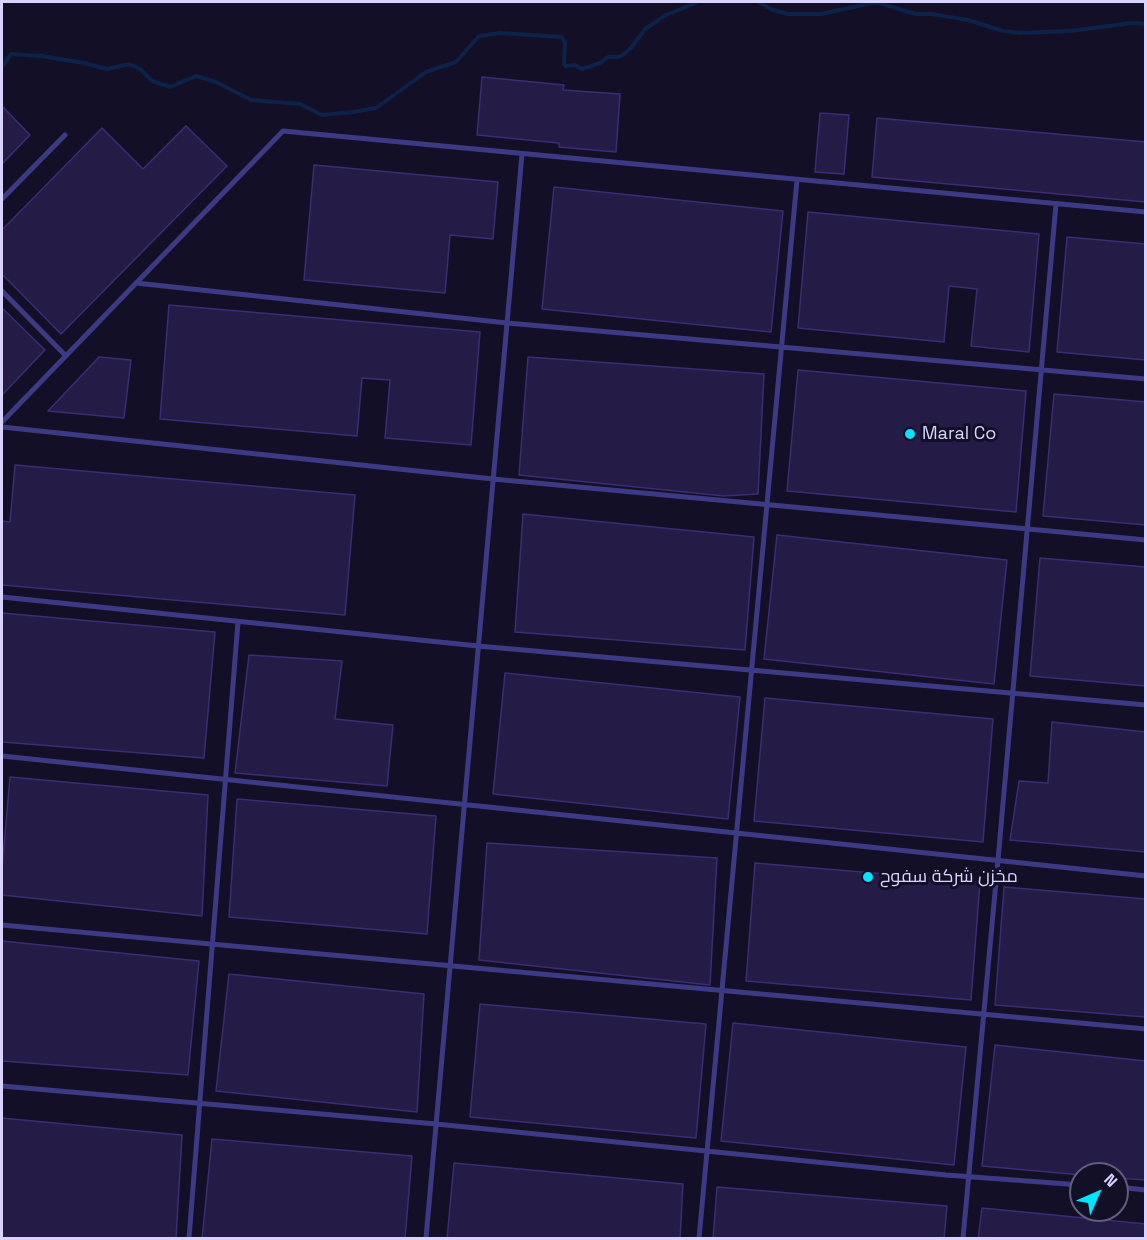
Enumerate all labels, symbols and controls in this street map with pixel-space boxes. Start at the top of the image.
place label: Maral Co [922,423,996,445]
marker: Maral Co [903,427,917,441]
place label: مخزن شركة سفوح [880,866,1018,888]
marker: مخزن شركة سفوح [861,870,875,884]
north arrow [1069,1162,1129,1222]
text: N [1099,1169,1122,1192]

